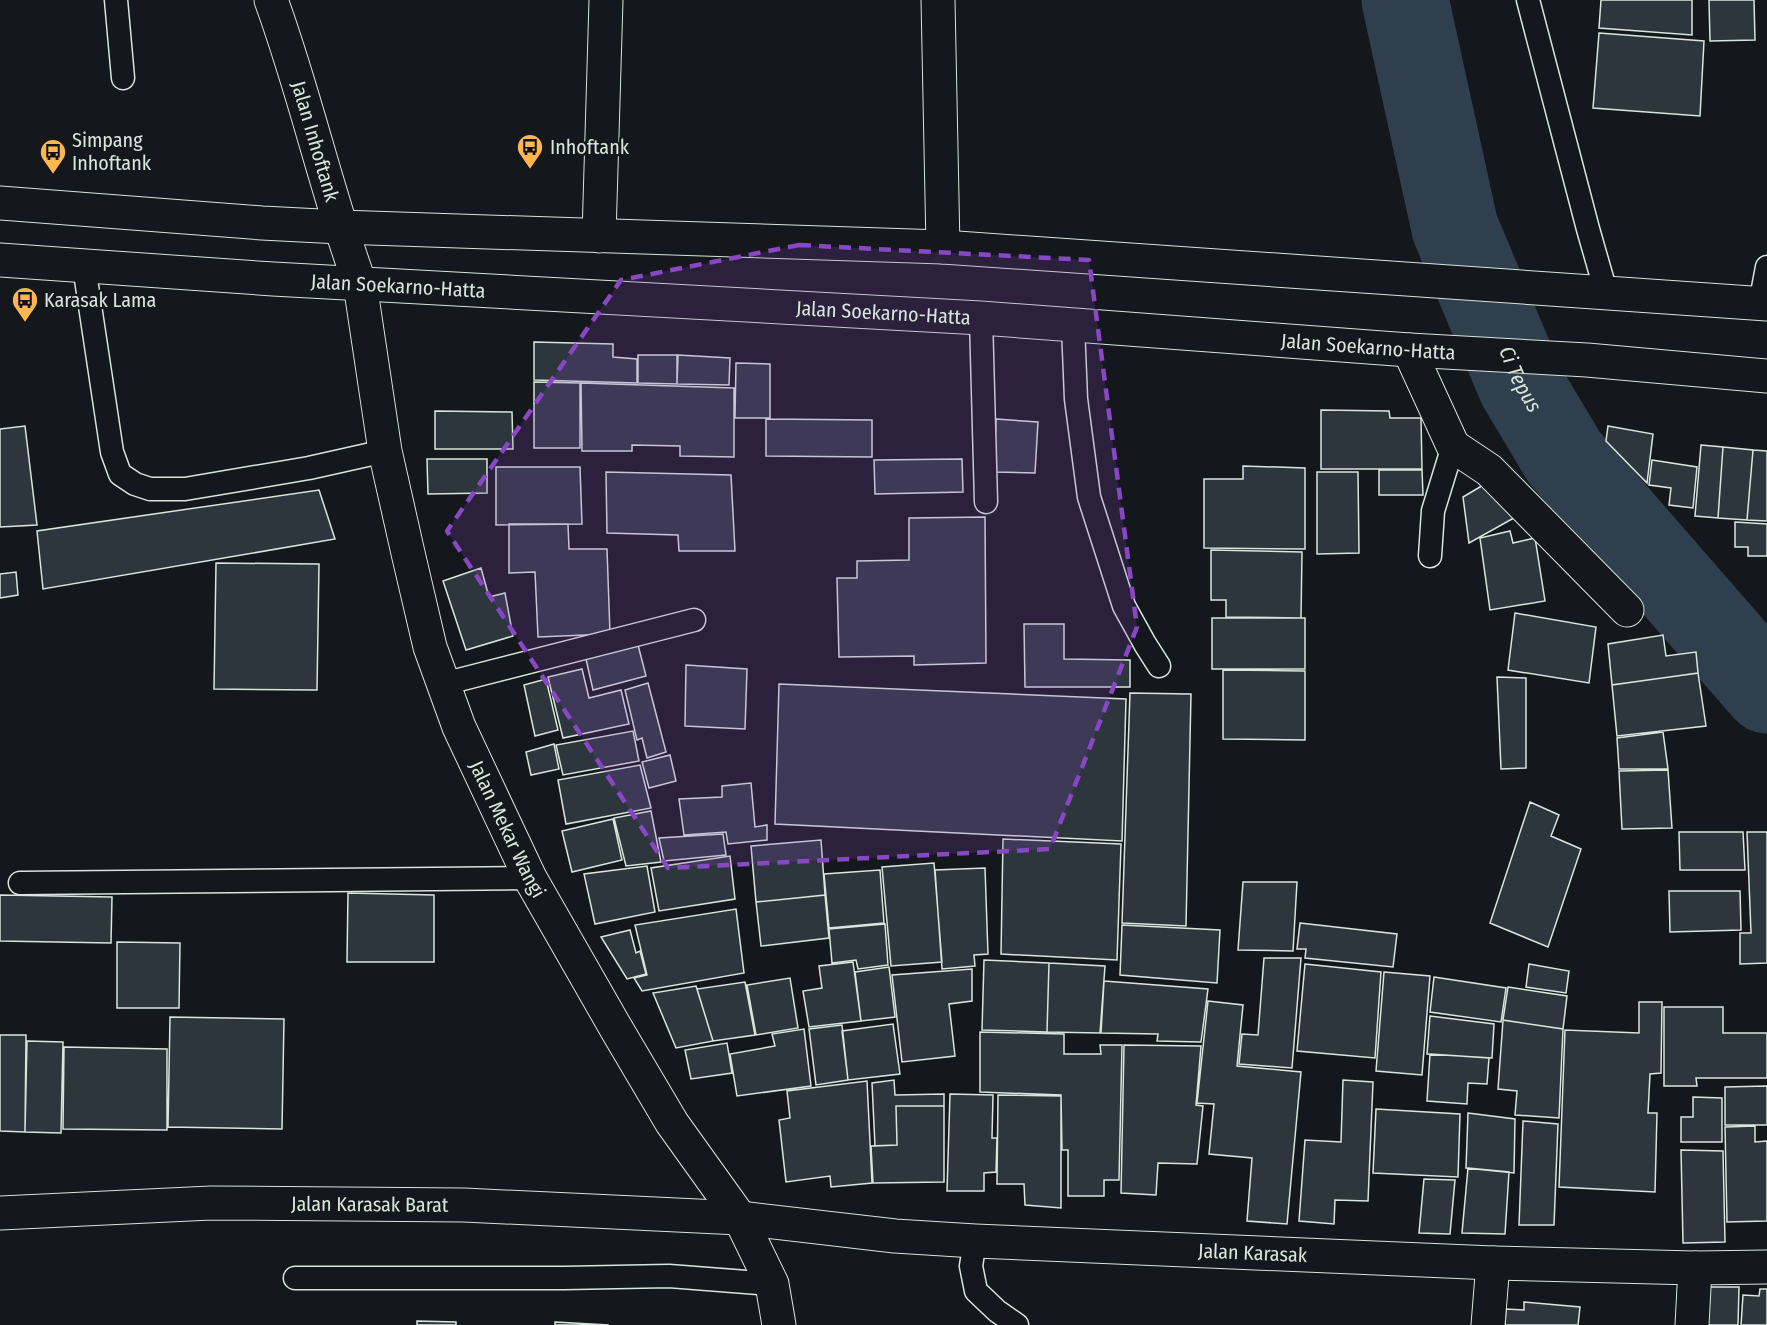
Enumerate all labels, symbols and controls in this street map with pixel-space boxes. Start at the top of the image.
street label: Jalan Inhoftank [286,78,345,205]
place label: Simpang Inhoftank [72,128,152,175]
bus stop icon: Inhoftank [515,132,545,170]
place label: Inhoftank [550,135,630,159]
bus stop icon: Simpang Inhoftank [38,137,68,175]
street label: Jalan Soekarno-Hatta [310,269,486,303]
bus stop icon: Karasak Lama [10,285,40,323]
place label: Karasak Lama [44,288,156,312]
street label: Jalan Soekarno-Hatta [796,296,971,329]
street label: Jalan Soekarno-Hatta [1280,328,1456,365]
water label: Ci Tepus [1493,342,1547,417]
street label: Jalan Mekar Wangi [464,757,551,902]
street label: Jalan Karasak Barat [291,1192,449,1217]
street label: Jalan Karasak [1197,1238,1308,1267]

